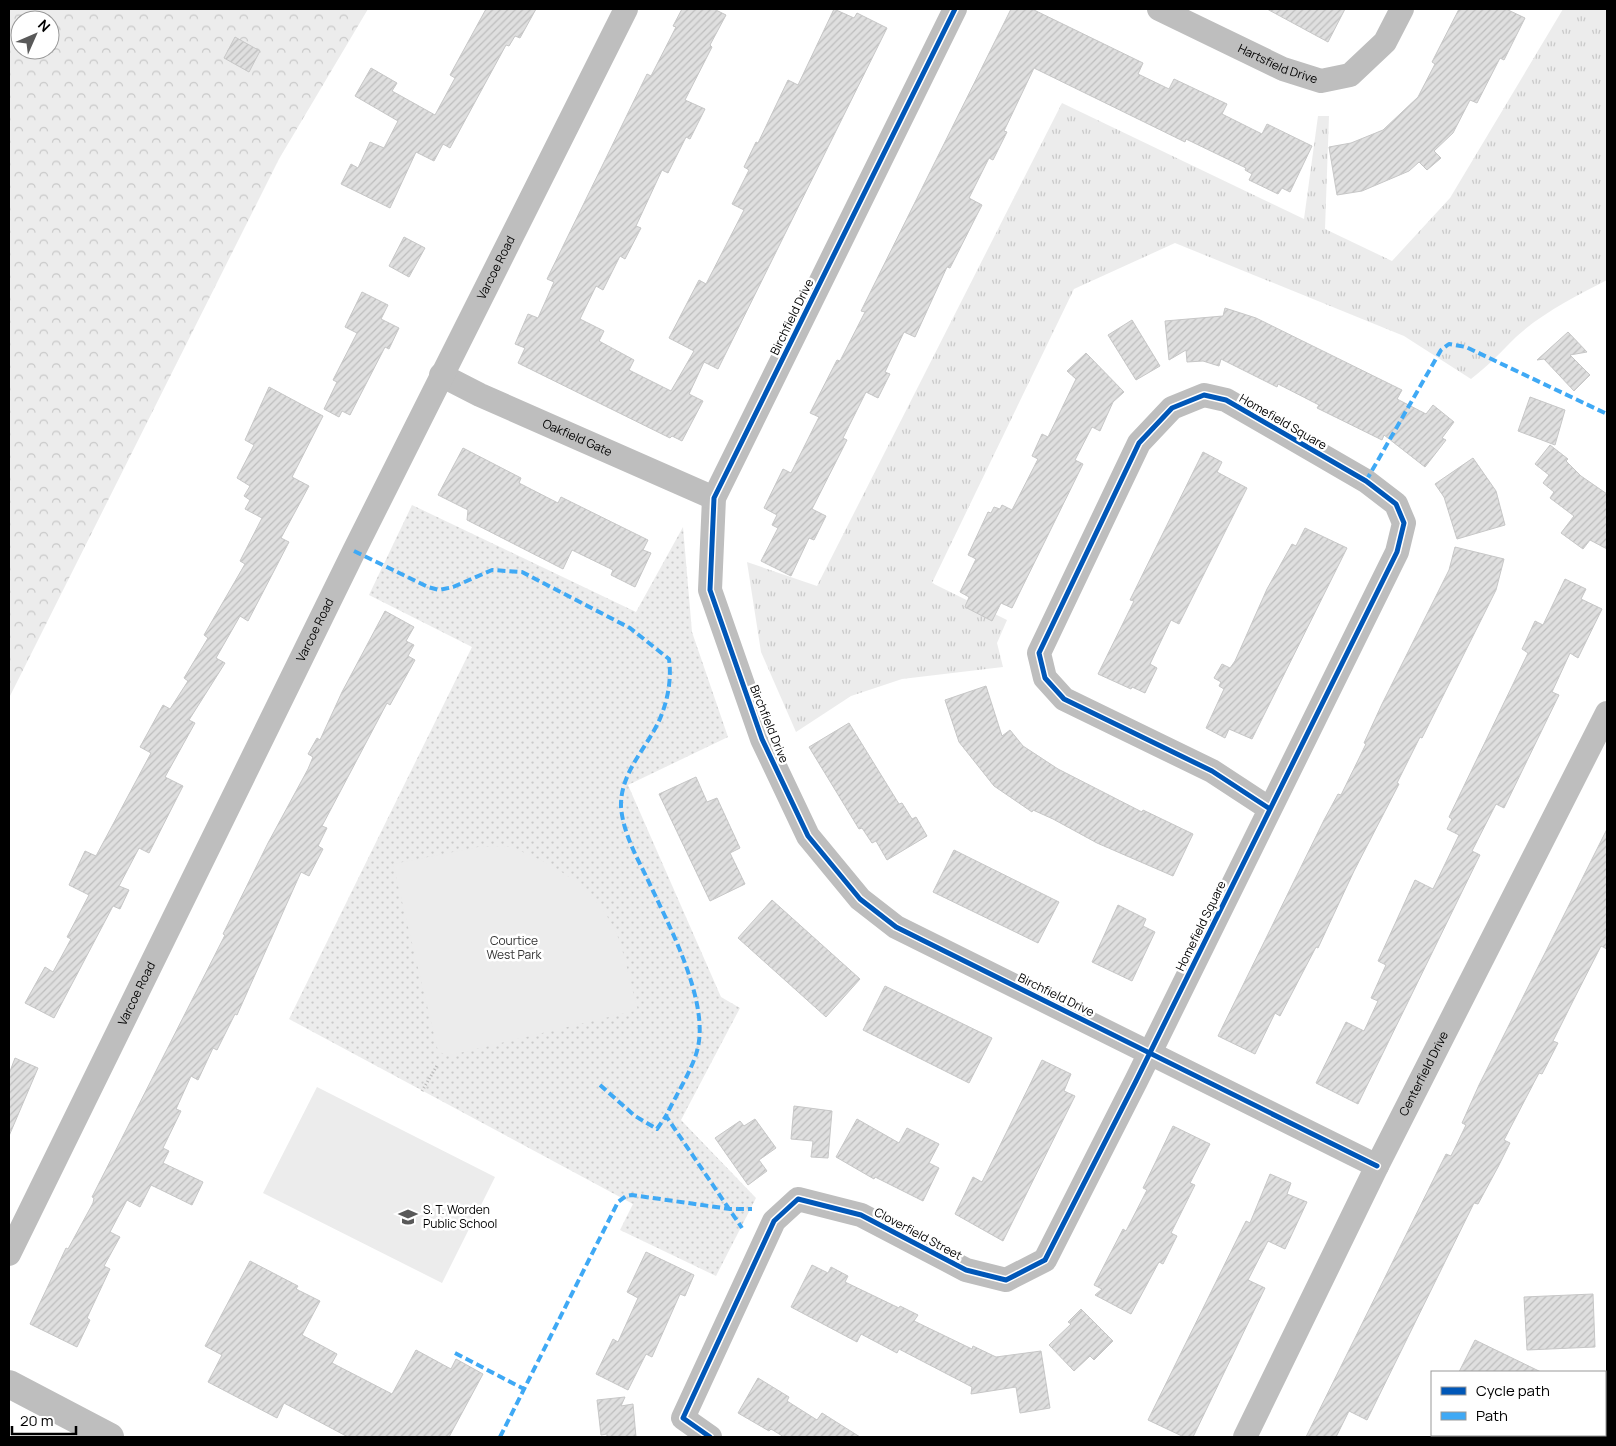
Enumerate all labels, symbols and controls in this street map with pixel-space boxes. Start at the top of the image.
north arrow [10,10,60,60]
text: N [34,15,55,36]
street label: Hartsfield Drive [1235,39,1320,87]
street label: Varcoe Road [473,233,519,302]
street label: Birchfield Drive [766,276,817,358]
street label: Homefield Square [1236,390,1330,454]
street label: Oakfield Gate [540,414,615,460]
street label: Varcoe Road [292,595,338,665]
street label: Birchfield Drive [746,682,793,765]
street label: Homefield Square [1171,878,1230,974]
park label: Courtice West Park [487,932,543,963]
street label: Varcoe Road [113,959,159,1028]
street label: Birchfield Drive [1015,969,1097,1020]
street label: Centerfield Drive [1395,1028,1452,1119]
place label: S. T. Worden Public School [423,1201,497,1232]
street label: Cloverfield Street [871,1203,965,1264]
school or university icon: S. T. Worden Public School [397,1206,419,1228]
legend [1431,1371,1606,1436]
text: Cycle path [1476,1380,1550,1401]
scale bar [12,1404,76,1436]
text: Path [1476,1405,1508,1426]
text: 20 m [20,1410,53,1431]

